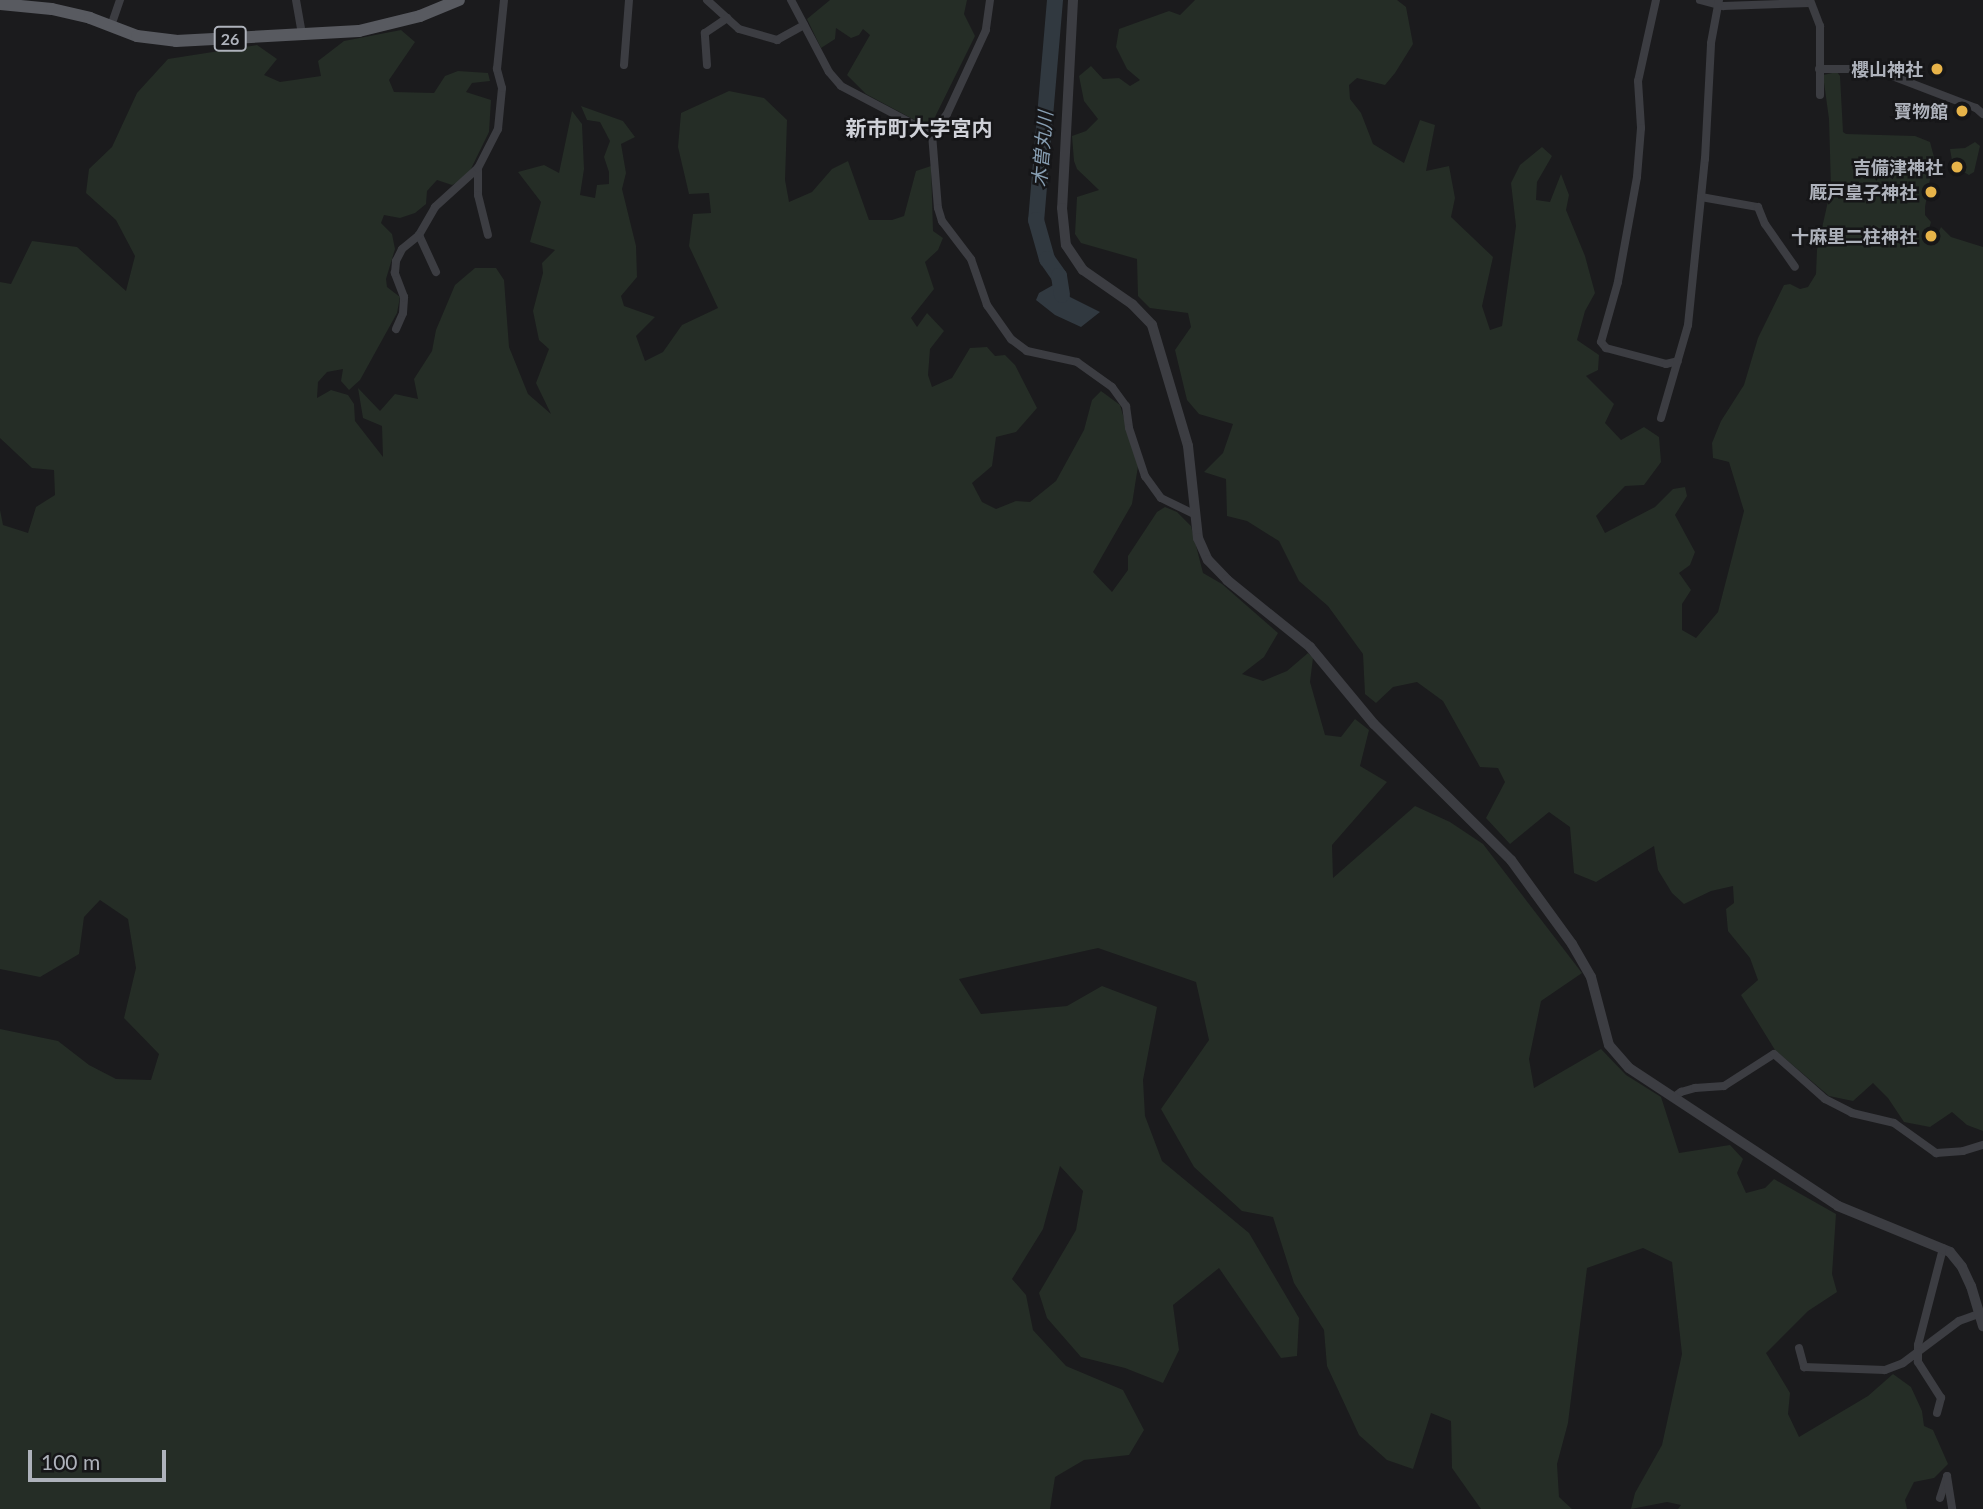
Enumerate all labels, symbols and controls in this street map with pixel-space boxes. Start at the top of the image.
road number: 26 [212,26,247,52]
place label: 櫻山神社 [1851,58,1923,80]
marker: 櫻山神社 [1929,61,1945,77]
place label: 寶物館 [1894,100,1948,122]
marker: 寶物館 [1954,103,1970,119]
water label: 木曽丸川 [1027,110,1057,188]
district label: 新市町大字宮内 [846,115,992,141]
place label: 吉備津神社 [1853,156,1943,178]
marker: 吉備津神社 [1949,159,1965,175]
place label: 厩戸皇子神社 [1809,181,1917,203]
marker: 厩戸皇子神社 [1923,184,1939,200]
place label: 十麻里二柱神社 [1791,225,1917,247]
marker: 十麻里二柱神社 [1923,228,1939,244]
scale bar [32,1436,170,1480]
text: 100 m [41,1449,100,1474]

